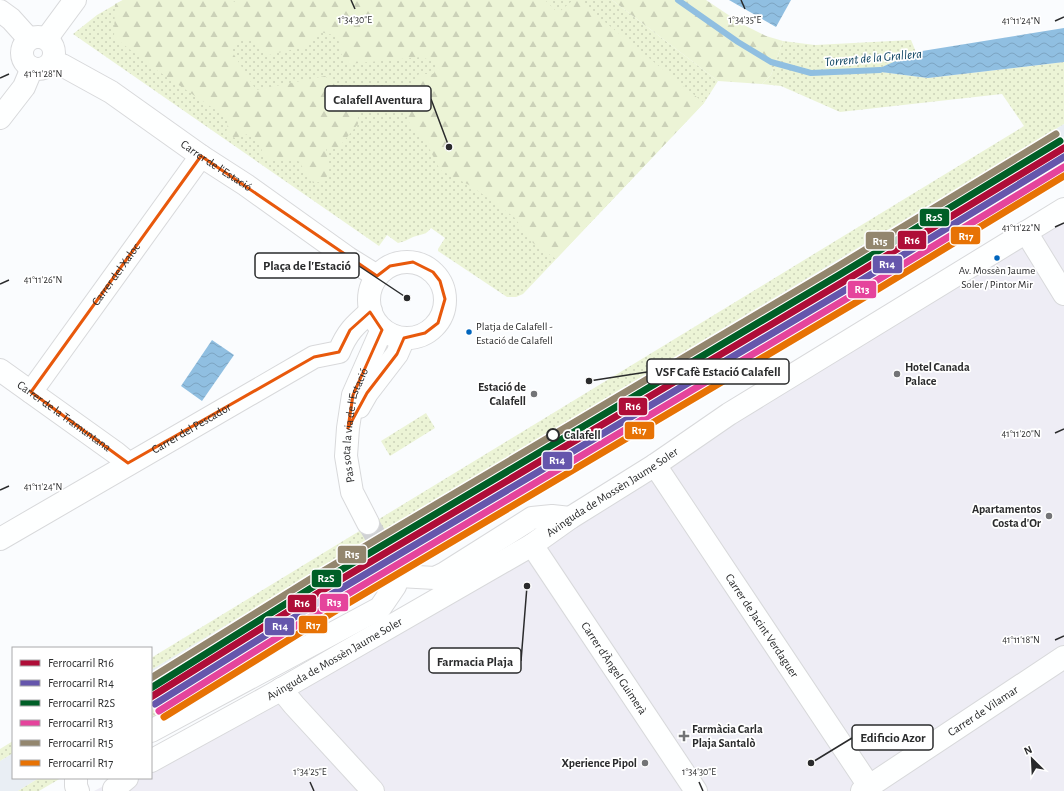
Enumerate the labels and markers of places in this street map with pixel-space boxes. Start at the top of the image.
callout: Calafell Aventura [325,86,431,111]
callout: Plaça de l'Estació [255,253,359,278]
marker: Av. Mossèn Jaume Soler / Pintor Mir [992,253,1002,263]
place label: Av. Mossèn Jaume Soler / Pintor Mir [959,265,1035,290]
place label: Platja de Calafell - Estació de Calafell [476,321,553,346]
marker: Platja de Calafell - Estació de Calafell [464,327,474,337]
callout: VSF Cafè Estació Calafell [647,359,789,384]
place label: Hotel Canada Palace [905,361,970,387]
marker: Hotel Canada Palace [892,369,902,379]
place label: Estació de Calafell [478,381,526,407]
marker: Estació de Calafell [529,389,539,399]
marker: Calafell [546,428,560,442]
place label: Calafell [564,429,601,441]
place label: Apartamentos Costa d'Or [972,503,1042,529]
marker: Apartamentos Costa d'Or [1044,511,1054,521]
callout: Farmacia Plaja [429,648,521,673]
place label: Farmàcia Carla Plaja Santalò [692,723,763,750]
callout: Edificio Azor [852,725,933,750]
marker: Farmàcia Carla Plaja Santalò [679,731,689,741]
place label: Xperience Pipol [561,757,637,769]
marker: Xperience Pipol [640,758,650,768]

